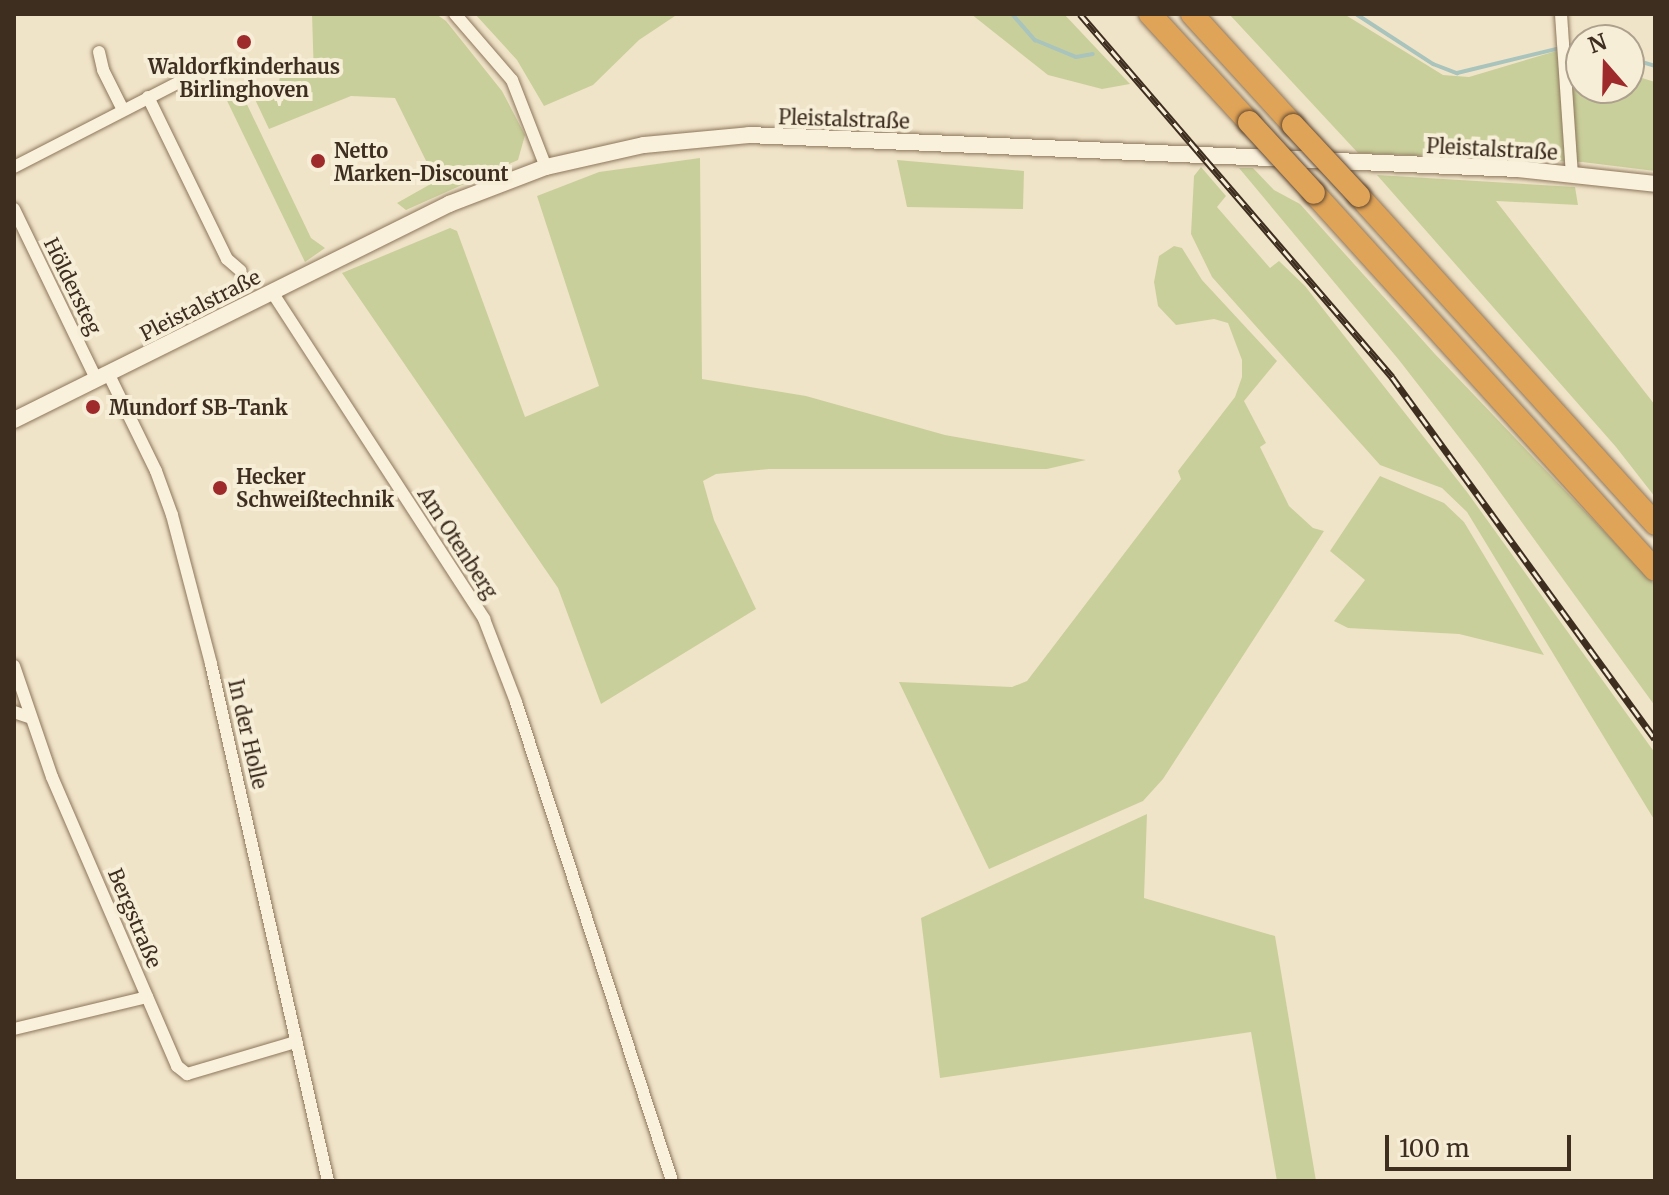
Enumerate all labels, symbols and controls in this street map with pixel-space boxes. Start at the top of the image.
north arrow [1565,24,1645,104]
text: N [1585,27,1610,59]
marker: Waldorfkinderhaus Birlinghoven [235,33,253,51]
place label: Waldorfkinderhaus Birlinghoven [148,54,340,101]
street label: Pleistalstraße [778,105,910,133]
street label: Pleistalstraße [1426,134,1558,164]
place label: Netto Marken-Discount [334,138,508,185]
marker: Netto Marken-Discount [309,152,327,170]
street label: Höldersteg [39,234,107,338]
street label: Pleistalstraße [136,264,264,346]
place label: Mundorf SB-Tank [109,395,288,419]
marker: Mundorf SB-Tank [84,398,102,416]
place label: Hecker Schweißtechnik [236,464,394,511]
marker: Hecker Schweißtechnik [211,479,229,497]
street label: Am Otenberg [413,483,503,603]
street label: In der Holle [224,677,272,791]
street label: Bergstraße [103,865,167,971]
scale bar [1389,1119,1575,1169]
text: 100 m [1399,1133,1469,1164]

